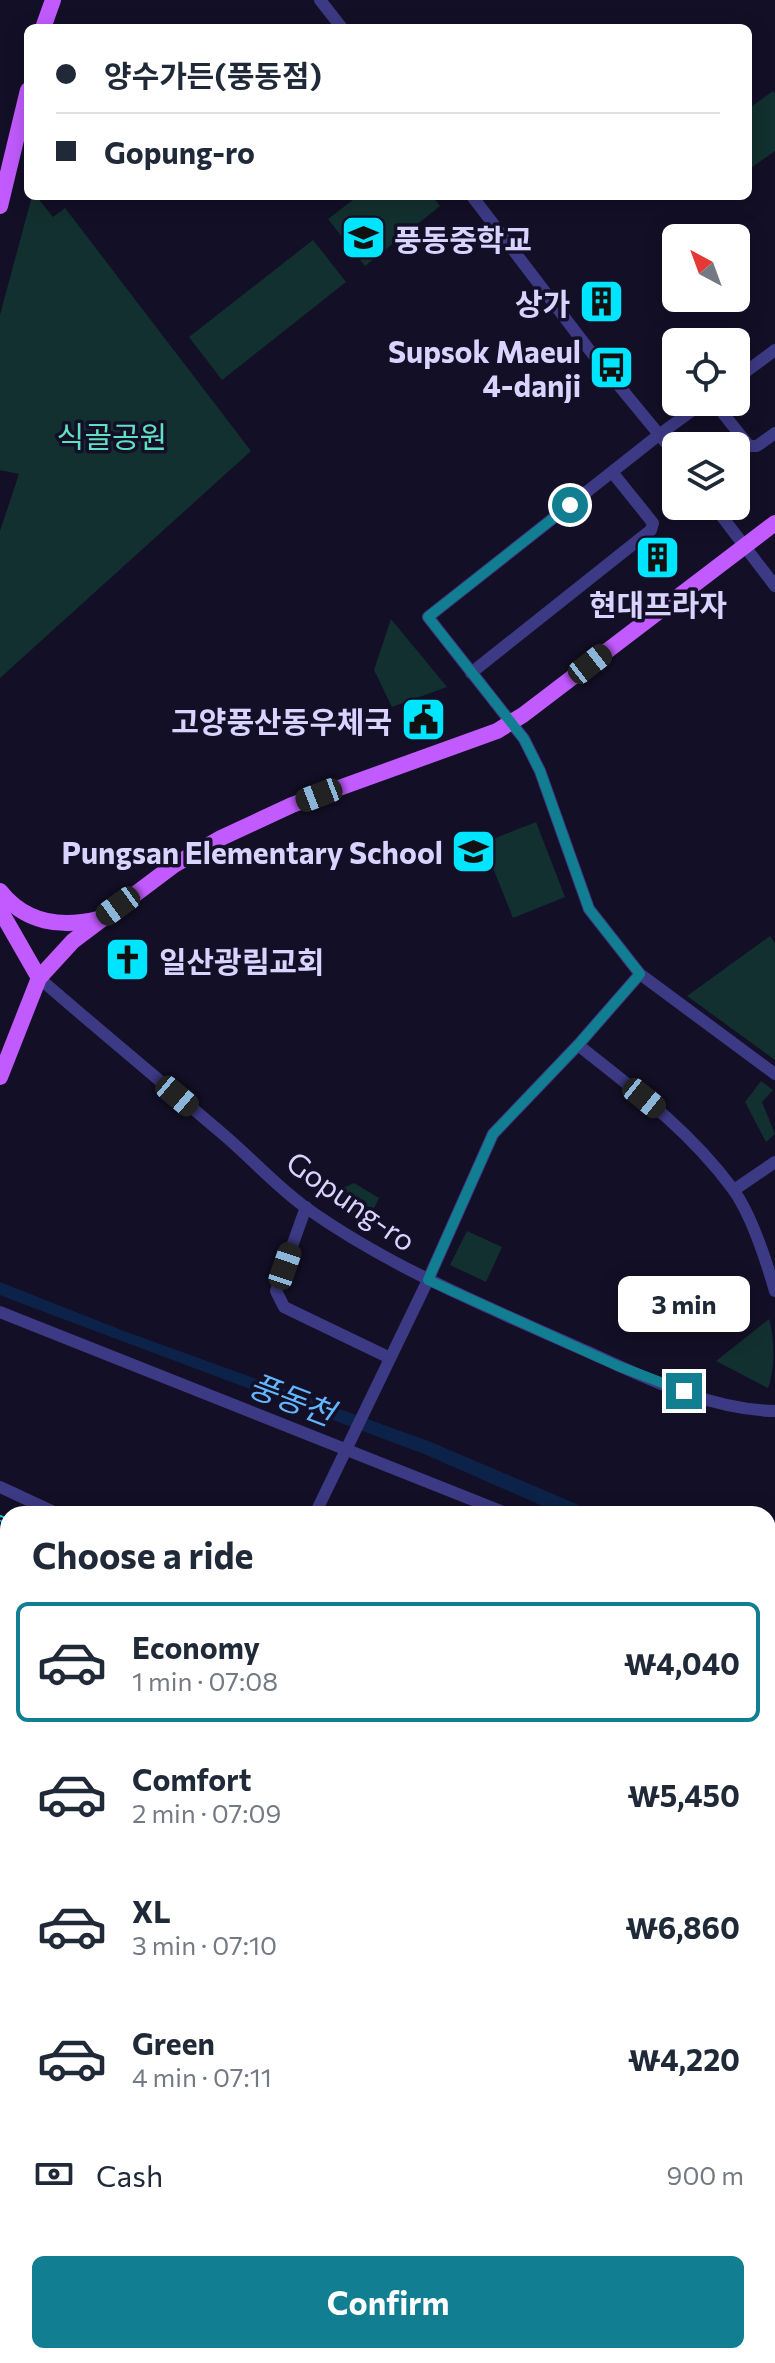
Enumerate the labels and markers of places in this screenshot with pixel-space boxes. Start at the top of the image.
school or university icon: 풍동중학교 [339,214,387,262]
place label: 풍동중학교 [394,220,532,257]
building icon: 상가 [577,278,625,326]
place label: 상가 [515,284,570,321]
place label: Supsok Maeul 4-danji [388,332,581,403]
bus stop icon: Supsok Maeul 4-danji [588,343,636,391]
building icon: 현대프라자 [634,533,682,581]
place label: 현대프라자 [589,585,727,622]
public building icon: 고양풍산동우체국 [399,696,447,744]
place label: 고양풍산동우체국 [171,702,392,739]
school or university icon: Pungsan Elementary School [450,827,498,875]
place label: Pungsan Elementary School [62,833,443,870]
church icon: 일산광림교회 [104,936,152,984]
place label: 일산광림교회 [159,942,325,979]

